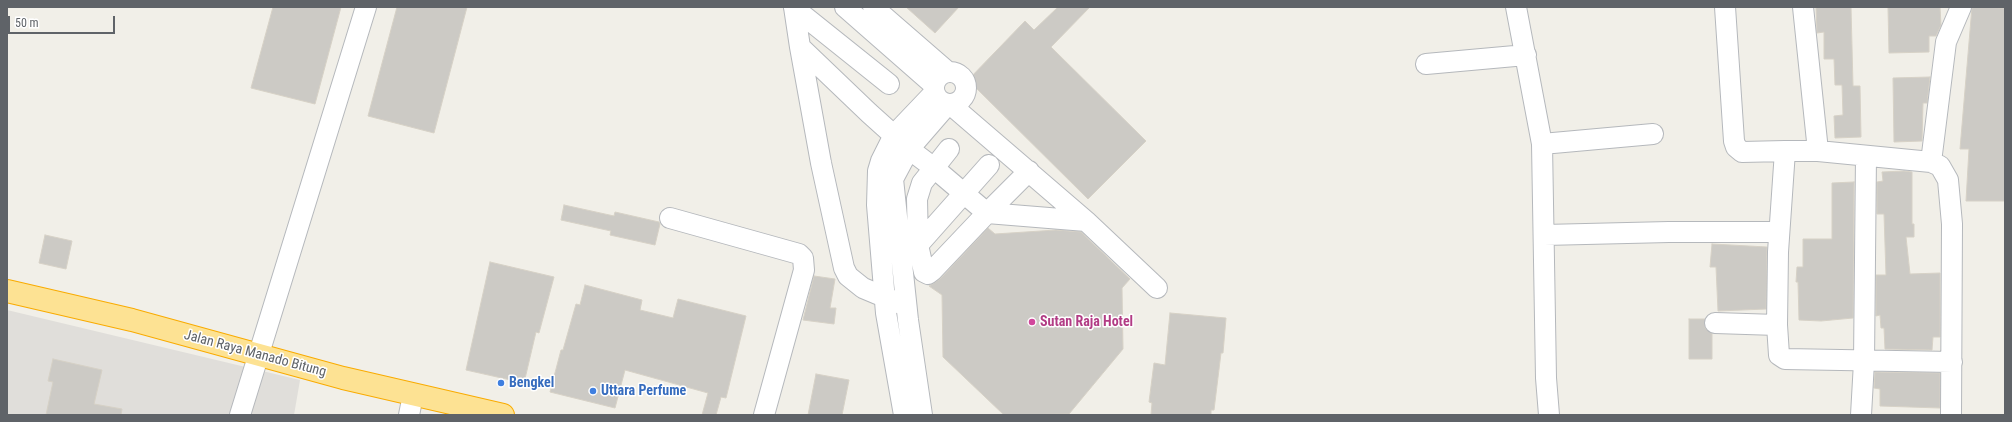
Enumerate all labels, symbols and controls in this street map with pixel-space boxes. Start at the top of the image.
scale bar [10,8,117,34]
text: 50 m [15,16,39,30]
place label: Sutan Raja Hotel [1040,314,1133,330]
marker: Sutan Raja Hotel [1027,317,1037,327]
street label: Jalan Raya Manado Bitung [182,327,328,381]
place label: Bengkel [509,375,554,391]
marker: Bengkel [496,378,506,388]
place label: Uttara Perfume [601,383,686,399]
marker: Uttara Perfume [588,386,598,396]

